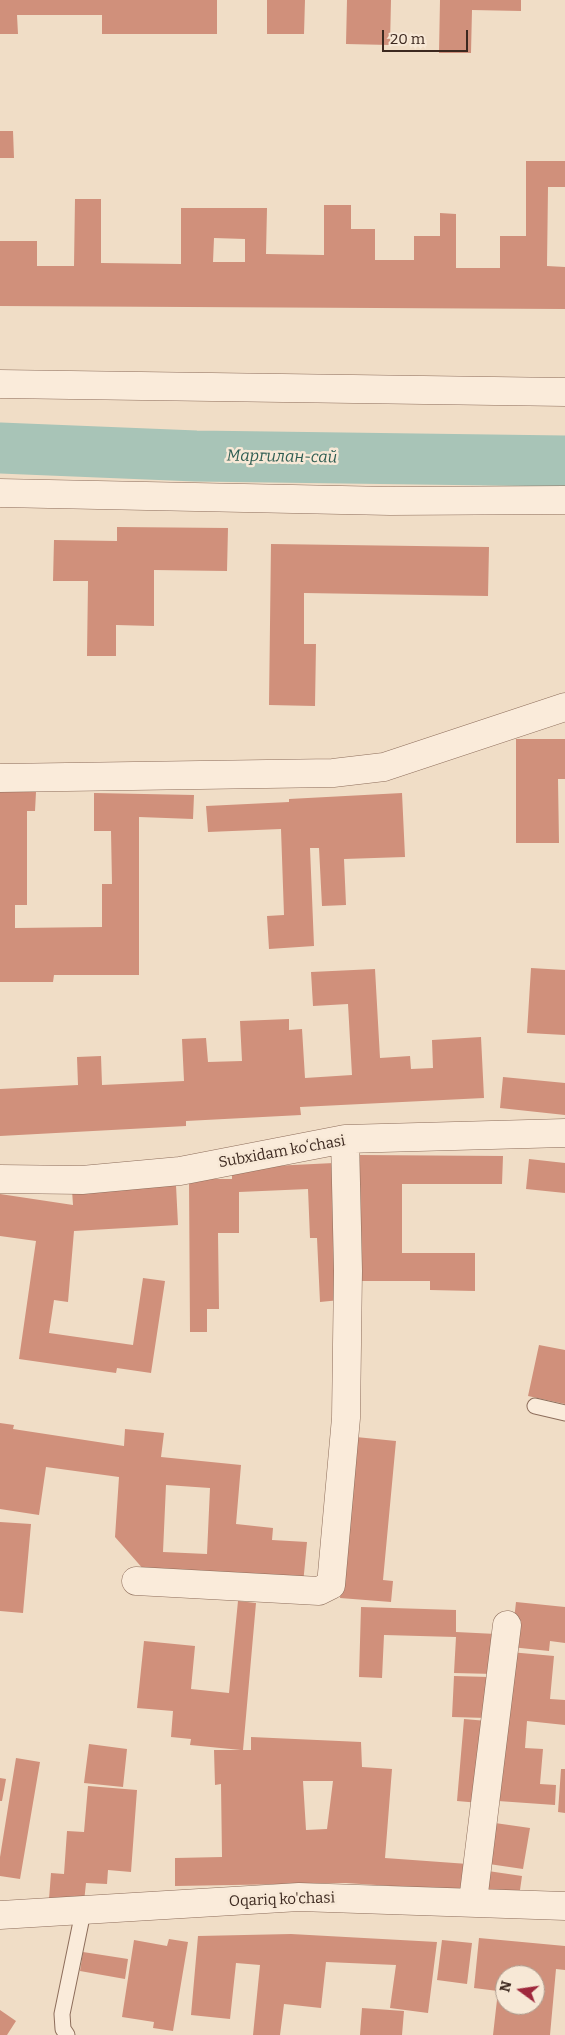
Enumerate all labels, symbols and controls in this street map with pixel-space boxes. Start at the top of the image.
scale bar [385,20,471,52]
text: 20 m [390,30,425,48]
water label: Маргилан-сай [227,446,337,468]
street label: Subxidam koʻchasi [217,1132,347,1172]
street label: Oqariq ko'chasi [229,1889,335,1911]
north arrow [495,1965,545,2015]
text: N [496,1979,515,1994]

